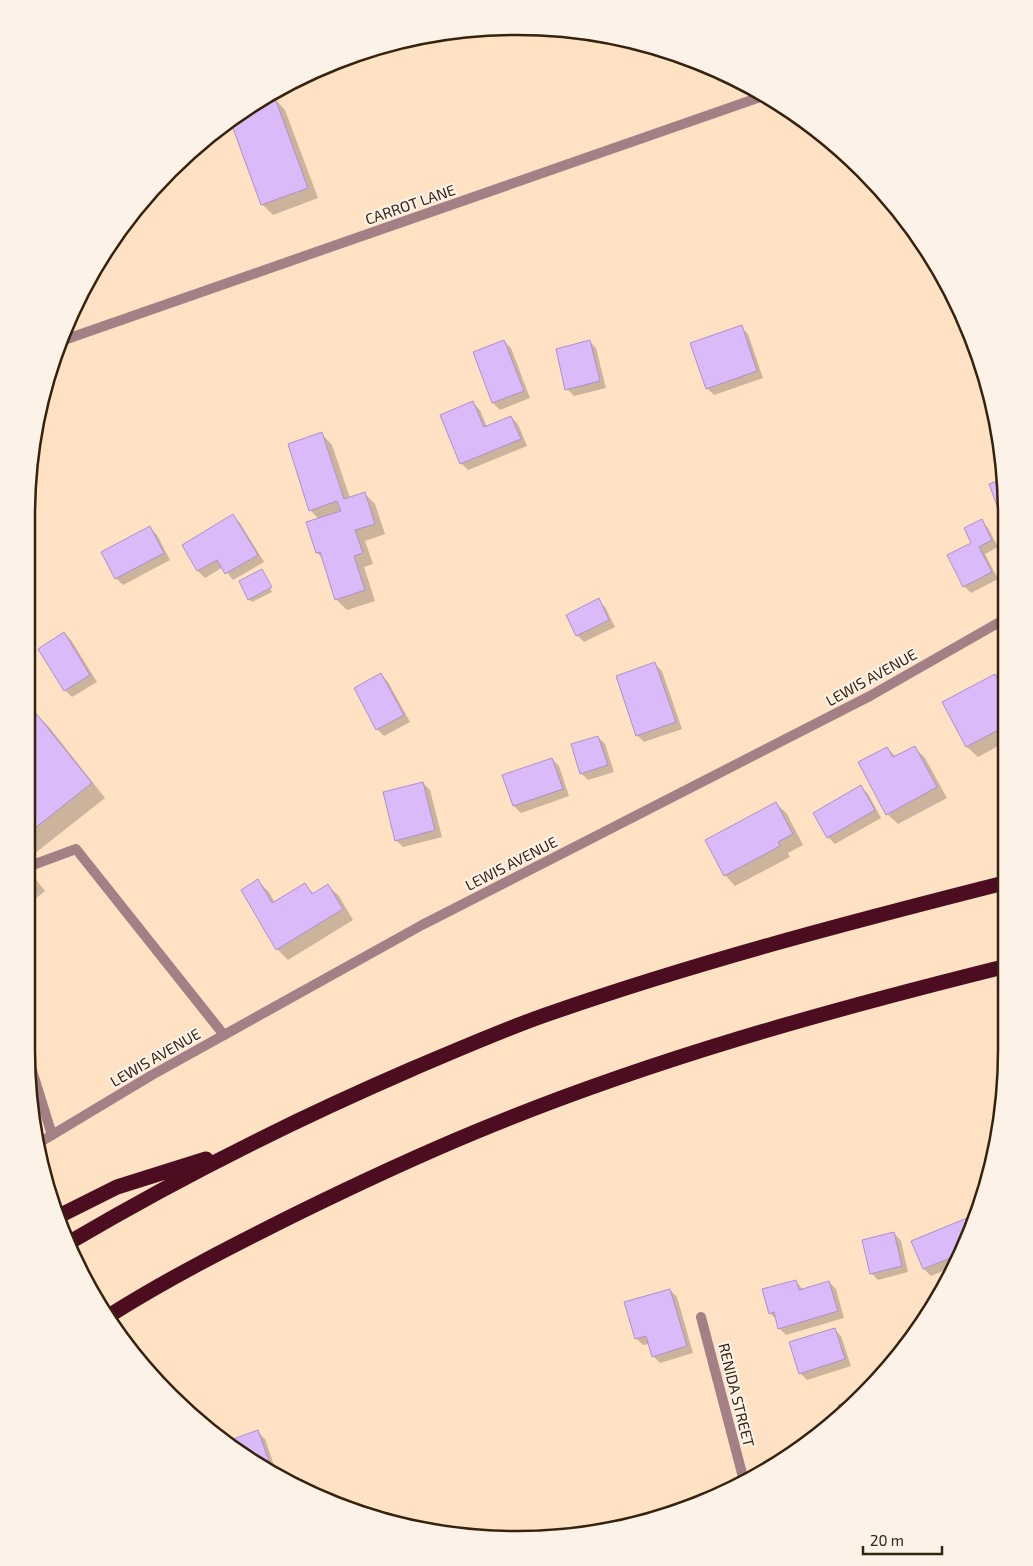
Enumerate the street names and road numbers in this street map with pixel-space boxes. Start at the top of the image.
street label: CARROT LANE [363,180,457,228]
street label: LEWIS AVENUE [822,645,920,709]
street label: LEWIS AVENUE [462,832,560,894]
street label: LEWIS AVENUE [107,1024,203,1090]
street label: RENIDA STREET [715,1341,759,1449]

